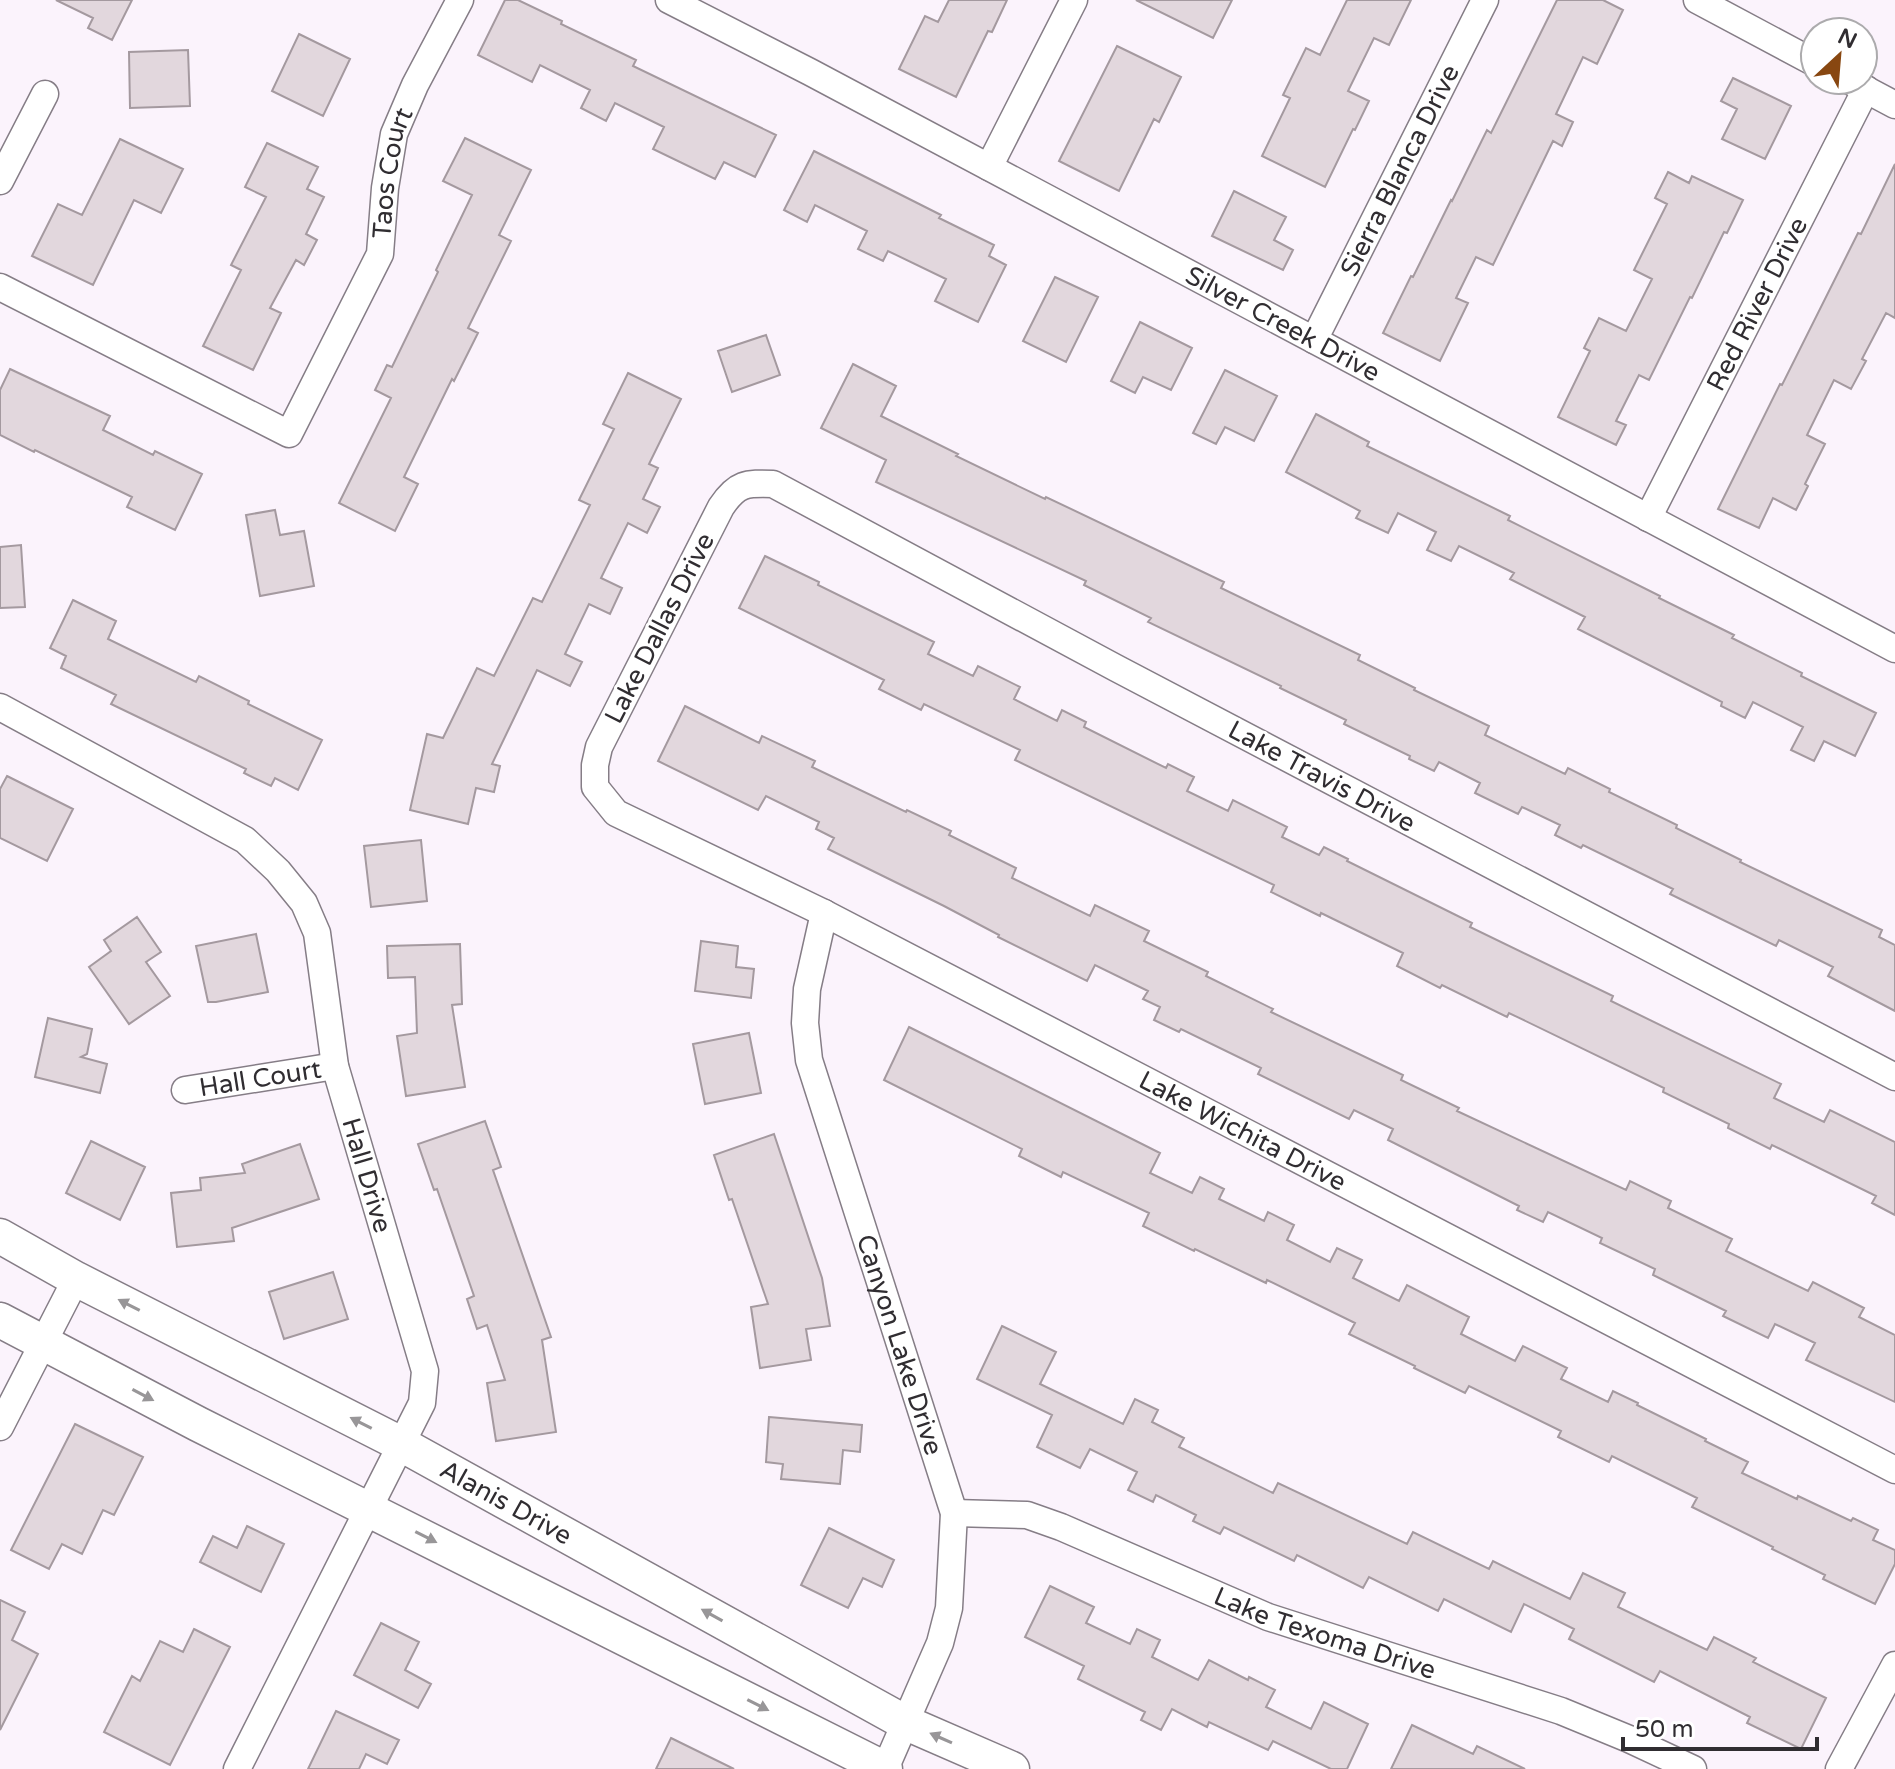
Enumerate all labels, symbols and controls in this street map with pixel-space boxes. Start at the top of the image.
north arrow [1799,16,1879,96]
text: N [1834,23,1861,54]
street label: Sierra Blanca Drive [1334,60,1466,281]
street label: Taos Court [366,103,420,240]
street label: Red River Drive [1700,212,1814,396]
street label: Silver Creek Drive [1180,260,1385,388]
street label: Lake Dallas Drive [598,528,721,729]
street label: Lake Travis Drive [1223,714,1420,839]
street label: Hall Court [197,1053,323,1104]
street label: Lake Wichita Drive [1134,1065,1351,1198]
street label: Hall Drive [335,1114,398,1236]
street label: Canyon Lake Drive [850,1231,949,1459]
one-way arrow [118,1299,141,1312]
one-way arrow [132,1389,155,1402]
one-way arrow [349,1417,372,1430]
street label: Alanis Drive [435,1454,577,1551]
one-way arrow [414,1530,437,1544]
street label: Lake Texoma Drive [1209,1580,1440,1686]
one-way arrow [700,1609,723,1622]
one-way arrow [746,1698,769,1711]
scale bar [1623,1701,1817,1751]
text: 50 m [1635,1715,1693,1744]
one-way arrow [929,1731,953,1744]

